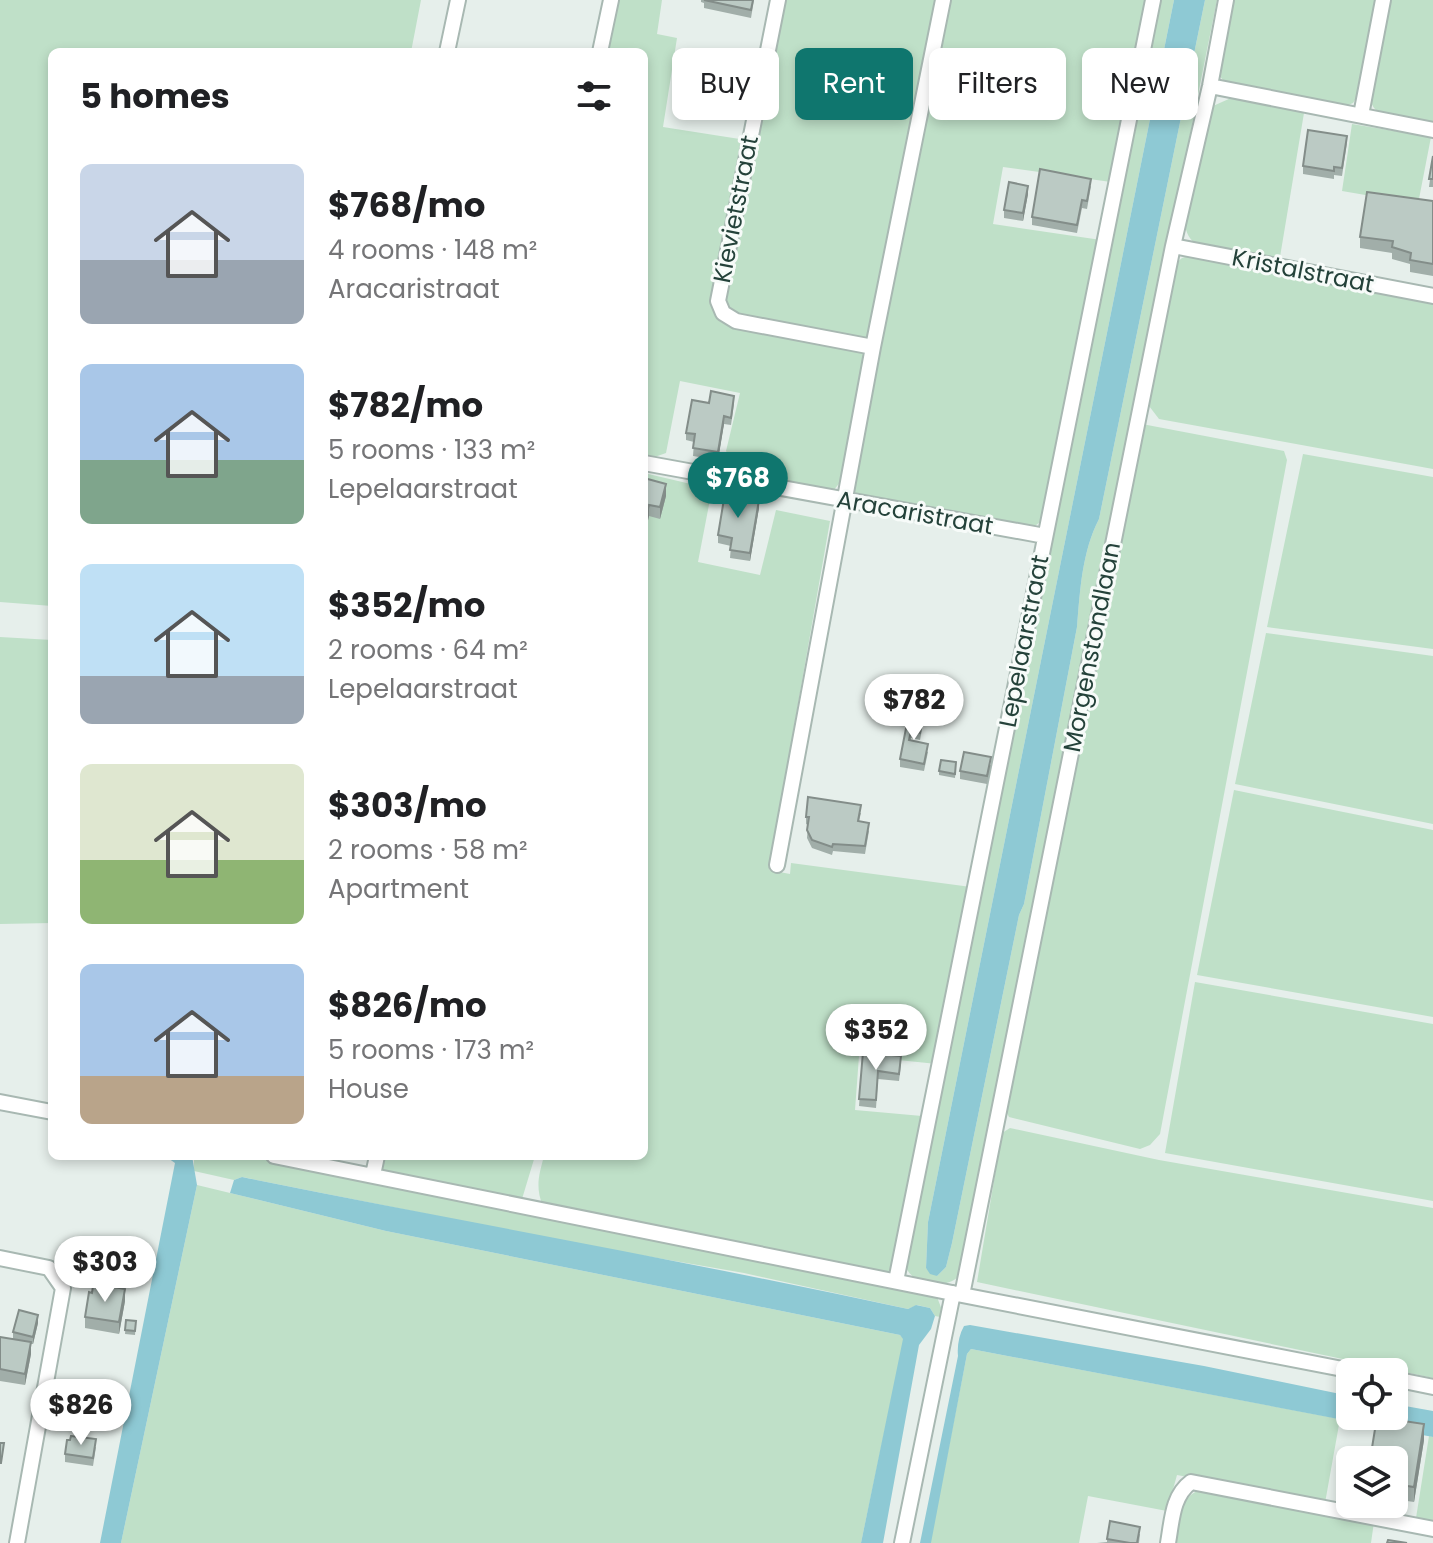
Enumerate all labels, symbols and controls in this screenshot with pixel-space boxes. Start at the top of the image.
chip: Buy [672,48,779,120]
chip: Rent [795,48,913,120]
chip: Filters [929,48,1066,120]
chip: New [1082,48,1198,120]
text: 5 homes [80,72,230,120]
icon: filters [572,74,616,118]
street label: Kievietstraat [705,132,766,285]
text: $768/mo [328,181,485,229]
icon: home [144,196,240,292]
text: 4 rooms · 148 m² [328,232,537,268]
street label: Kristalstraat [1229,241,1377,300]
text: Aracaristraat [328,271,500,307]
text: $782/mo [328,381,483,429]
icon: home [144,396,240,492]
text: 5 rooms · 133 m² [328,432,535,468]
pin: $768 [691,452,785,520]
text: $768 [706,460,770,496]
text: Lepelaarstraat [328,471,518,507]
street label: Aracaristraat [834,483,996,543]
street label: Morgenstondlaan [1055,539,1128,755]
street label: Lepelaarstraat [991,552,1056,730]
text: $352/mo [328,581,486,629]
icon: home [144,596,240,692]
text: 2 rooms · 64 m² [328,632,528,668]
text: Lepelaarstraat [328,671,518,707]
pin: $782 [867,674,961,742]
text: $782 [883,682,945,718]
text: $303/mo [328,781,487,829]
icon: home [144,796,240,892]
text: 2 rooms · 58 m² [328,832,528,868]
text: Apartment [328,871,469,907]
text: $826/mo [328,981,487,1029]
icon: home [144,996,240,1092]
pin: $352 [829,1004,923,1072]
text: $352 [844,1012,908,1048]
text: 5 rooms · 173 m² [328,1032,534,1068]
text: House [328,1071,409,1107]
pin: $303 [58,1236,152,1304]
text: $303 [72,1244,138,1280]
map controls [1336,1358,1408,1518]
button: locate [1336,1358,1408,1430]
pin: $826 [34,1379,128,1447]
text: $826 [48,1387,114,1423]
button: layers [1336,1446,1408,1518]

